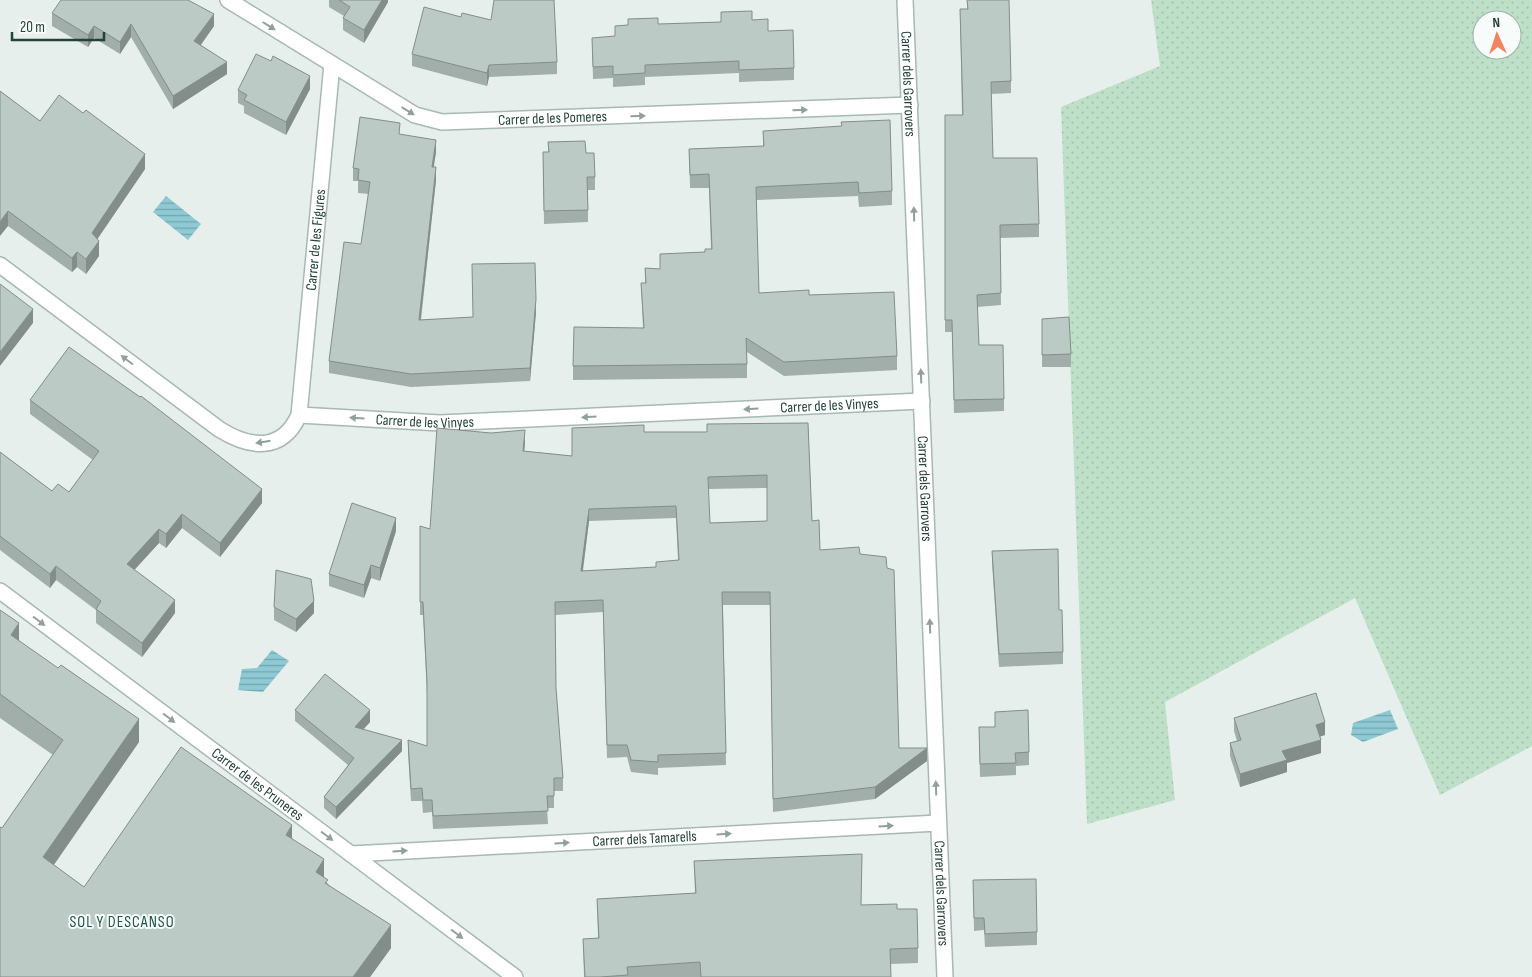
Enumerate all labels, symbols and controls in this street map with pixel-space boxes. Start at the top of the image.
scale bar [12,10,105,42]
north arrow [1472,10,1522,60]
text: N [1492,14,1501,31]
text: 20 m [20,18,45,37]
one-way arrow [263,21,276,30]
street label: Carrer dels Garrovers [897,31,920,137]
one-way arrow [792,105,808,113]
one-way arrow [401,106,414,115]
street label: Carrer de les Pomeres [498,107,607,129]
one-way arrow [630,112,646,120]
street label: Carrer de les Figures [301,188,330,291]
one-way arrow [910,206,918,222]
one-way arrow [120,355,134,365]
one-way arrow [917,368,925,384]
street label: Carrer de les Vinyes [780,393,879,417]
one-way arrow [743,406,759,414]
street label: Carrer de les Vinyes [375,410,474,433]
one-way arrow [581,413,597,421]
one-way arrow [348,414,364,422]
street label: Carrer dels Garrovers [913,435,937,542]
one-way arrow [254,439,270,447]
one-way arrow [32,615,45,626]
one-way arrow [926,618,934,634]
one-way arrow [162,713,176,723]
street label: Carrer de les Pruneres [208,743,307,825]
one-way arrow [932,780,940,796]
one-way arrow [879,821,895,829]
street label: Carrer dels Tamarells [592,826,697,851]
one-way arrow [716,830,732,838]
one-way arrow [320,831,334,841]
one-way arrow [554,838,570,846]
street label: Carrer dels Garrovers [930,840,953,946]
one-way arrow [392,847,408,855]
district label: SOL Y DESCANSO [69,913,175,932]
one-way arrow [450,928,463,939]

